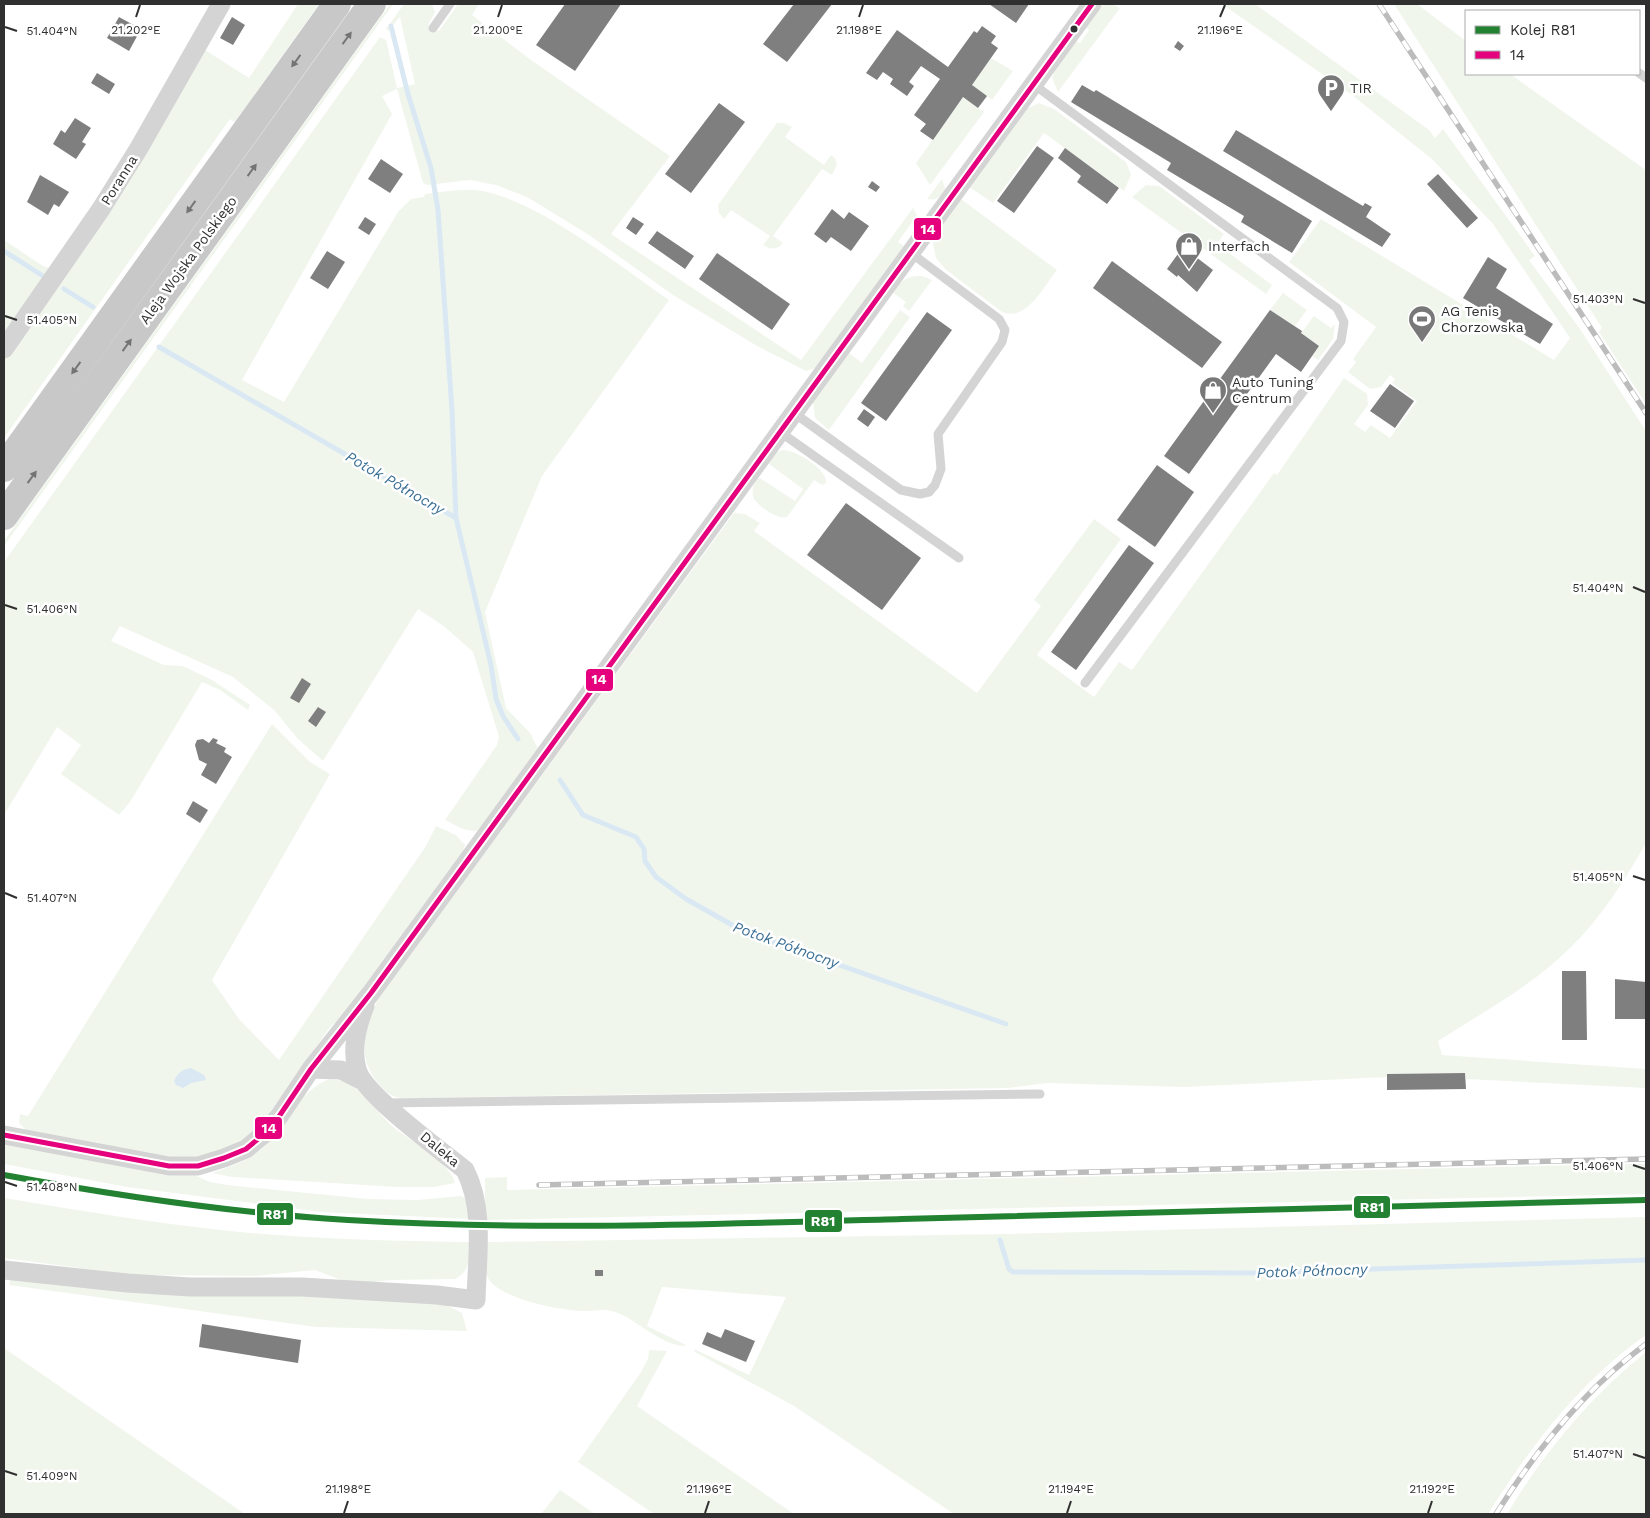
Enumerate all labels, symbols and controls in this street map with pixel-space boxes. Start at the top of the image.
legend [1465,10,1640,75]
text: Kolej R81 [1510,21,1576,39]
text: 21.202°E [111,23,161,37]
text: 21.200°E [473,23,523,37]
text: 21.198°E [836,23,882,37]
text: 21.196°E [1197,23,1243,37]
text: 51.404°N [26,24,78,38]
unlabelled marker [1069,24,1079,34]
one-way arrow [342,31,352,45]
text: 14 [1510,46,1525,64]
one-way arrow [291,54,301,68]
parking icon: TIR [1316,73,1346,112]
place label: TIR [1350,80,1372,96]
street label: Poranna [98,152,141,208]
one-way arrow [247,164,258,177]
street label: Aleja Wojska Polskiego [136,193,240,327]
one-way arrow [186,200,196,214]
line badge: 14 [913,217,942,241]
text: 14 [920,221,936,237]
shop icon: Interfach [1174,231,1204,270]
place label: Interfach [1208,238,1270,254]
text: 51.403°N [1573,292,1623,306]
place label: AG Tenis Chorzowska [1441,303,1524,335]
sports icon: AG Tenis Chorzowska [1407,304,1437,343]
text: 51.405°N [27,313,77,327]
one-way arrow [122,338,132,352]
one-way arrow [70,361,81,374]
place label: Auto Tuning Centrum [1232,374,1314,406]
shop icon: Auto Tuning Centrum [1198,375,1228,414]
water label: Potok Północny [342,447,449,519]
one-way arrow [27,470,37,484]
text: 51.404°N [1572,581,1624,595]
text: 51.406°N [26,602,78,616]
line badge: 14 [585,668,614,692]
text: 14 [591,671,607,687]
text: 51.405°N [1573,870,1623,884]
text: 51.407°N [27,891,77,905]
water label: Potok Północny [731,918,843,973]
line badge: 14 [254,1116,283,1140]
text: 14 [261,1120,277,1136]
street label: Daleka [417,1128,463,1170]
text: 51.406°N [1572,1159,1624,1173]
text: 51.408°N [26,1180,78,1194]
line badge: R81 [1353,1195,1391,1219]
text: R81 [1360,1199,1384,1215]
line badge: R81 [256,1202,294,1226]
text: R81 [263,1206,287,1222]
line badge: R81 [804,1209,843,1233]
text: R81 [811,1213,835,1229]
water label: Potok Północny [1256,1260,1369,1282]
text: 51.407°N [1573,1447,1623,1461]
text: 51.409°N [26,1469,78,1483]
text: 21.198°E [325,1482,371,1496]
text: 21.196°E [686,1482,732,1496]
text: 21.194°E [1048,1482,1094,1496]
text: 21.192°E [1409,1482,1455,1496]

